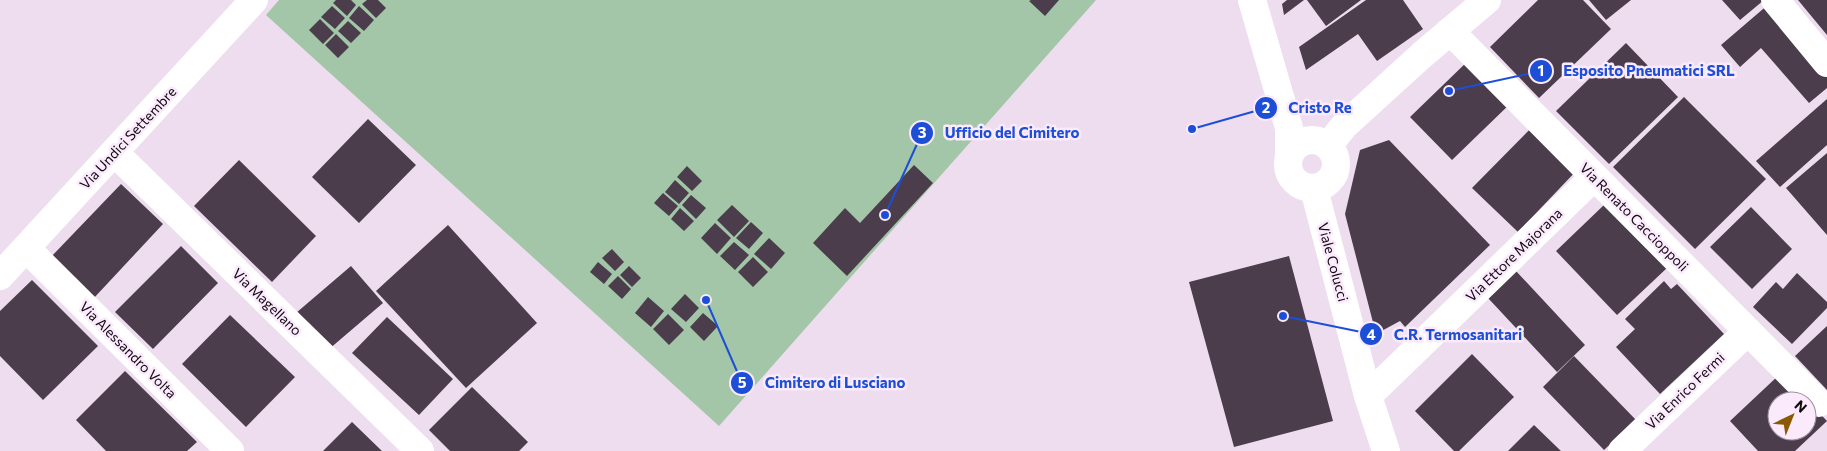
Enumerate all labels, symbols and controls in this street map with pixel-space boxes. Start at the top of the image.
callout: Esposito Pneumatici SRL [1528,56,1745,86]
text: 1 [1538,61,1544,79]
text: Esposito Pneumatici SRL [1563,61,1735,79]
street label: Via Undici Settembre [76,83,179,192]
callout: Cristo Re [1253,93,1362,123]
text: 2 [1262,98,1270,116]
text: Cristo Re [1288,98,1352,116]
callout: Ufficio del Cimitero [909,118,1089,148]
text: 3 [918,123,927,141]
text: Ufficio del Cimitero [945,123,1079,141]
street label: Via Renato Caccioppoli [1577,159,1692,274]
street label: Via Ettore Majorana [1462,204,1565,305]
street label: Viale Colucci [1315,221,1352,303]
street label: Via Magellano [229,264,305,339]
street label: Via Alessandro Volta [76,298,180,402]
callout: C.R. Termosanitari [1358,319,1532,349]
text: 4 [1366,325,1376,343]
text: C.R. Termosanitari [1394,325,1522,343]
street label: Via Enrico Fermi [1642,349,1728,433]
callout: Cimitero di Lusciano [729,368,915,398]
text: 5 [738,373,747,391]
text: Cimitero di Lusciano [765,373,905,391]
north arrow [1767,391,1817,441]
text: N [1792,396,1811,416]

